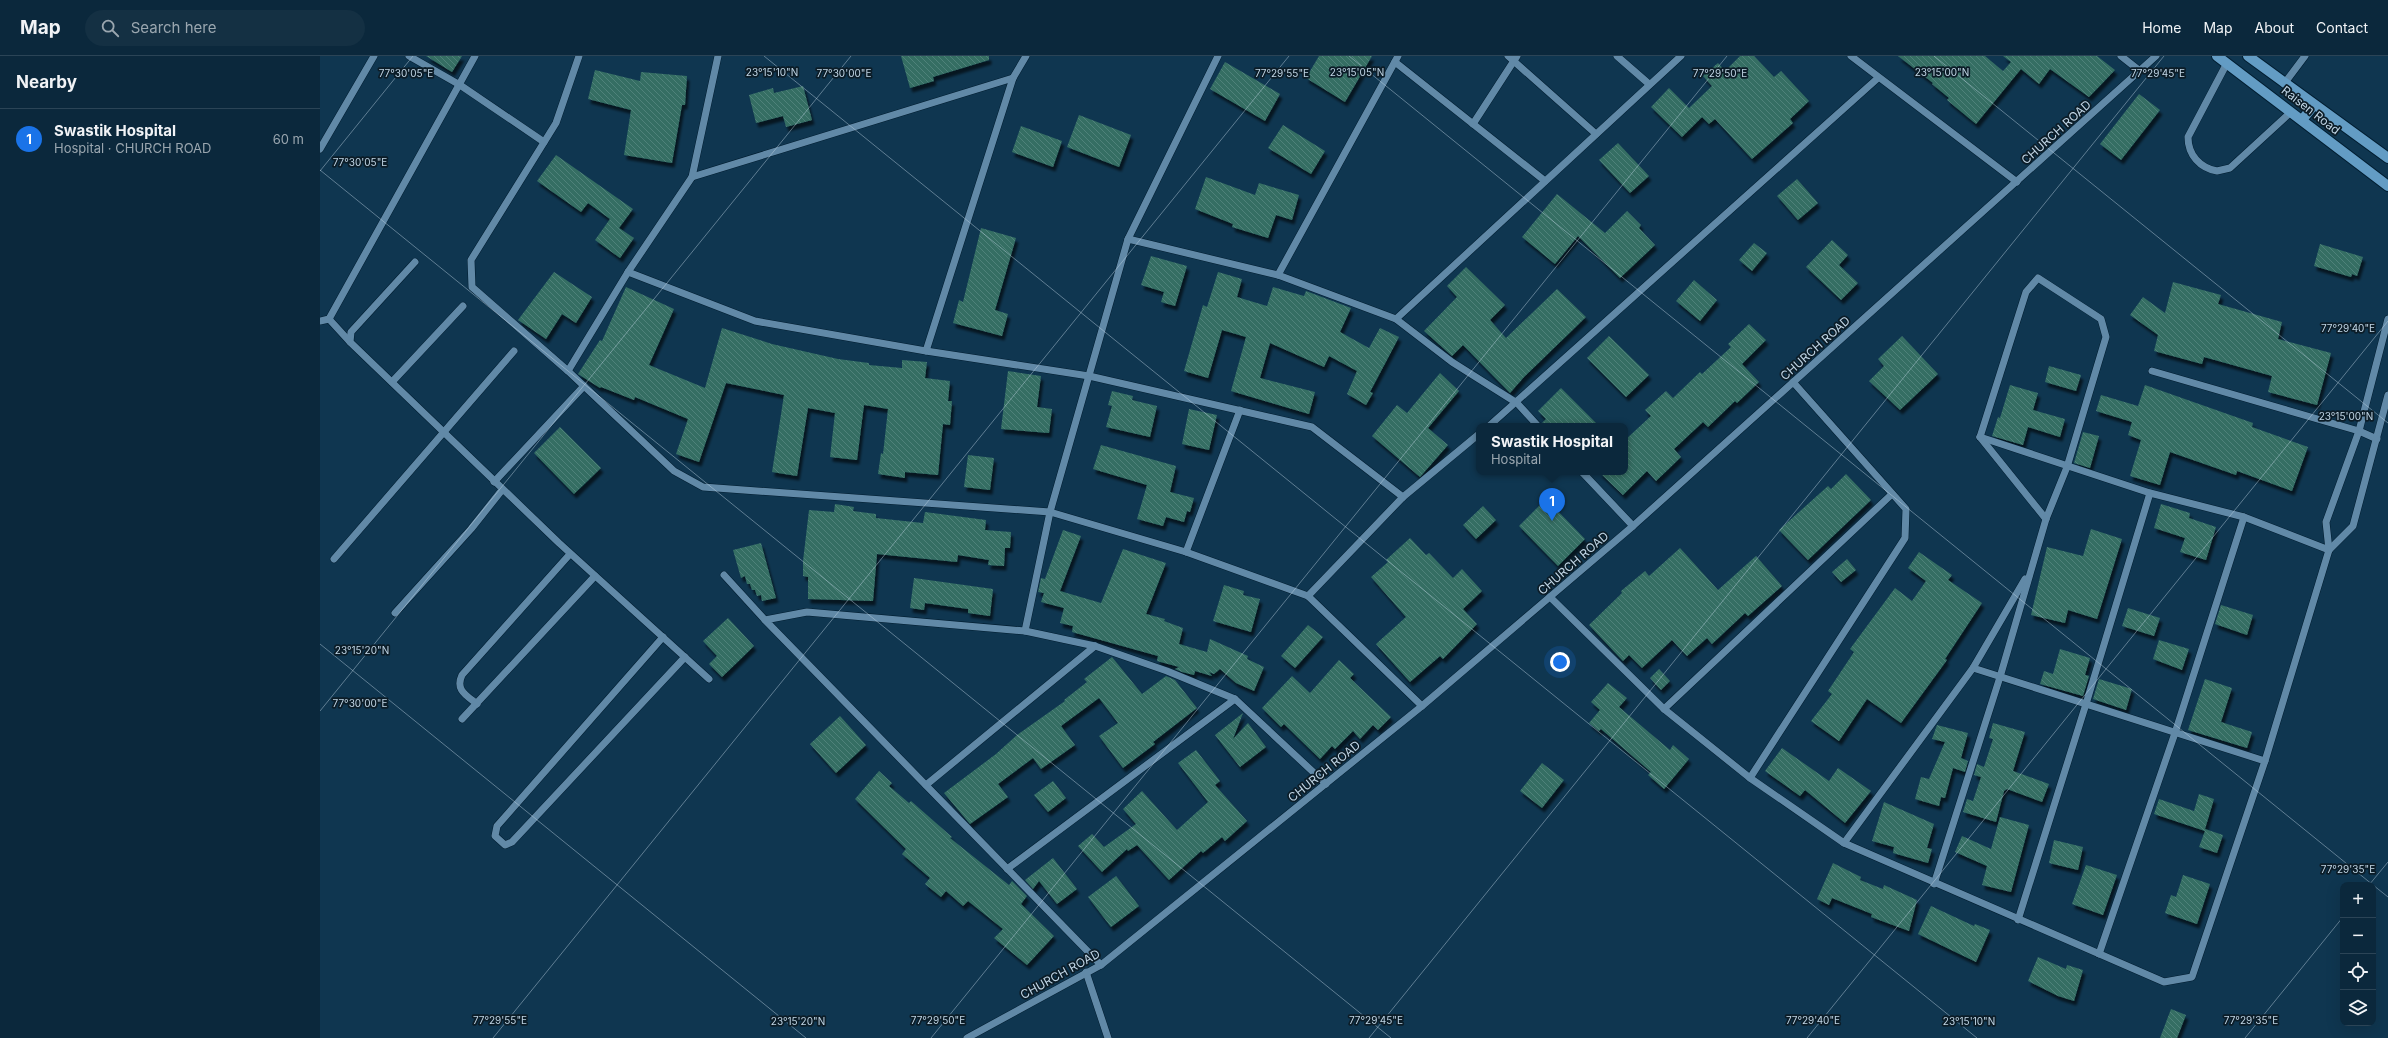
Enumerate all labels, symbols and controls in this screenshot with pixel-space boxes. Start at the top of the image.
search box [85,10,365,46]
text: Map [20,16,61,39]
icon: search [99,17,121,39]
text: Search here [131,18,216,37]
text: Home [2142,19,2181,36]
text: Map [2203,19,2233,36]
text: About [2255,19,2294,36]
text: Contact [2316,19,2368,36]
text: 23°15'10"N [746,66,798,78]
text: 23°15'05"N [1330,66,1384,78]
text: 23°15'00"N [1915,66,1969,78]
text: 77°30'05"E [379,67,433,79]
text: 77°30'00"E [817,67,871,79]
text: 77°29'55"E [1255,67,1309,79]
text: 77°29'50"E [1693,67,1747,79]
text: 77°29'45"E [2131,67,2185,79]
text: Nearby [16,72,77,92]
street label: Raisen Road [2279,83,2343,137]
street label: CHURCH ROAD [2018,97,2094,167]
text: Swastik Hospital [54,121,176,140]
text: 1 [26,131,32,147]
text: 60 m [273,131,304,147]
text: Hospital · CHURCH ROAD [54,140,211,156]
text: 77°30'05"E [333,156,387,168]
street label: CHURCH ROAD [1777,313,1853,383]
text: 77°29'40"E [2321,322,2375,334]
text: 23°15'00"N [2319,410,2373,422]
popup [1476,423,1628,475]
text: Swastik Hospital [1491,432,1613,451]
text: Hospital [1491,451,1541,467]
pin: 1 [1539,488,1565,521]
street label: CHURCH ROAD [1535,528,1611,598]
text: 23°15'20"N [335,644,389,656]
your location [1550,652,1570,672]
text: 77°30'00"E [333,697,387,709]
street label: CHURCH ROAD [1285,737,1363,805]
text: 77°29'35"E [2321,863,2375,875]
map controls [2340,882,2376,1026]
button: + [2340,882,2376,918]
button: − [2340,918,2376,954]
street label: CHURCH ROAD [1018,946,1102,1002]
button: locate [2340,954,2376,990]
button: layers [2340,990,2376,1026]
text: 77°29'55"E [473,1014,527,1026]
text: 77°29'50"E [911,1014,965,1026]
text: 77°29'45"E [1349,1014,1403,1026]
text: 77°29'40"E [1786,1014,1840,1026]
text: 77°29'35"E [2224,1014,2278,1026]
text: 23°15'20"N [771,1015,825,1027]
text: 23°15'10"N [1943,1015,1995,1027]

